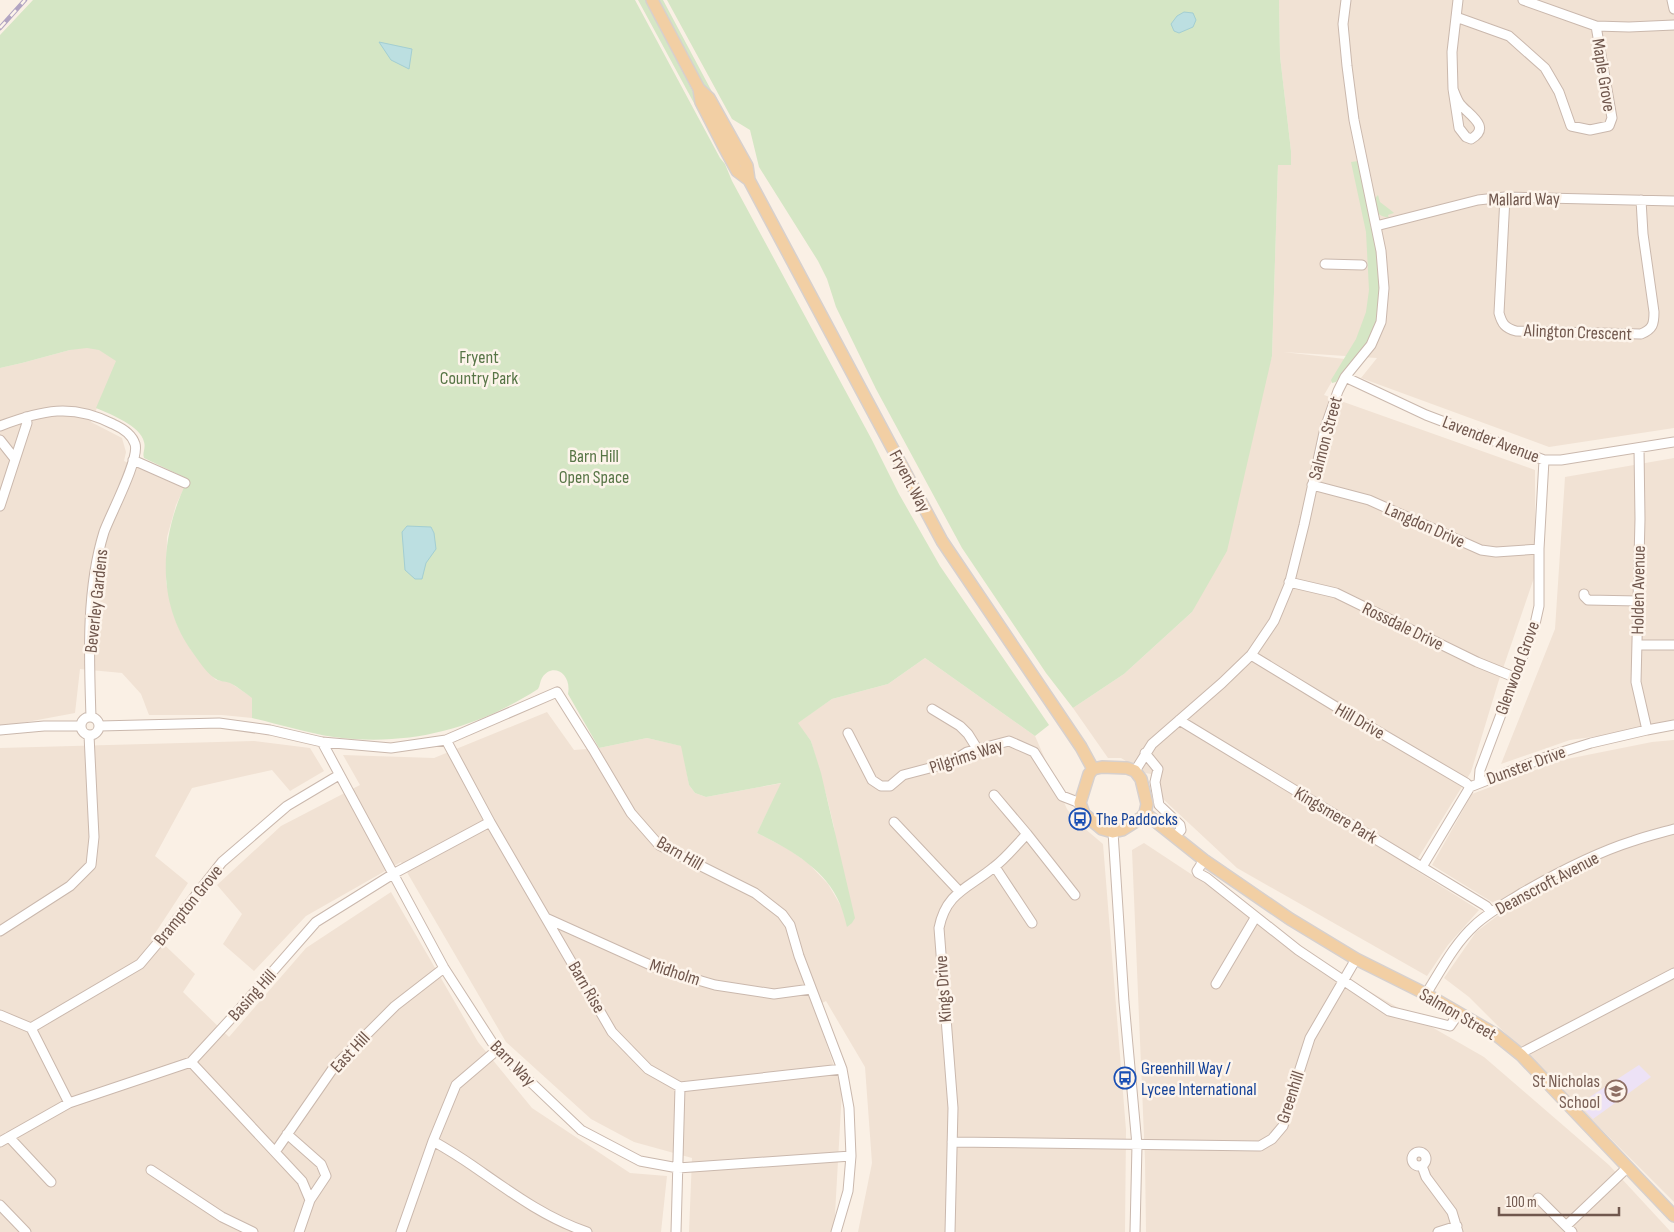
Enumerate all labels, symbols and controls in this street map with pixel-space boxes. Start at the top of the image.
street label: Maple Grove [1587,37,1620,113]
street label: Mallard Way [1488,188,1560,211]
street label: Alington Crescent [1523,320,1633,345]
park label: Fryent Country Park [440,347,518,389]
street label: Salmon Street [1304,394,1347,482]
street label: Lavender Avenue [1439,411,1542,468]
park label: Barn Hill Open Space [559,446,629,488]
street label: Fryent Way [884,447,935,516]
street label: Langdon Drive [1382,499,1468,552]
street label: Holden Avenue [1627,545,1650,635]
street label: Beverley Gardens [81,548,112,654]
street label: Rossdale Drive [1359,598,1447,655]
street label: Glenwood Grove [1491,619,1544,718]
street label: Hill Drive [1331,699,1388,744]
street label: Pilgrims Way [927,735,1006,778]
street label: Dunster Drive [1484,741,1569,789]
street label: Kingsmere Park [1290,782,1381,848]
bus stop icon: The Paddocks [1068,807,1092,831]
place label: The Paddocks [1096,809,1178,830]
street label: Barn Hill [653,832,707,875]
street label: Deanscroft Avenue [1492,847,1603,919]
street label: Brampton Grove [150,861,227,950]
street label: Midholm [647,955,703,990]
street label: Kings Drive [931,955,956,1023]
street label: Barn Rise [563,958,610,1017]
street label: Basing Hill [224,965,281,1025]
street label: Salmon Street [1415,984,1500,1045]
street label: East Hill [326,1028,374,1077]
street label: Barn Way [486,1036,540,1091]
place label: Greenhill Way / Lycee International [1141,1058,1257,1100]
bus stop icon: Greenhill Way / Lycee International [1113,1066,1137,1090]
street label: Greenhill [1272,1068,1309,1126]
place label: St Nicholas School [1532,1071,1600,1113]
school or university icon: St Nicholas School [1604,1079,1628,1103]
scale bar [1499,1184,1619,1216]
text: 100 m [1506,1193,1537,1212]

